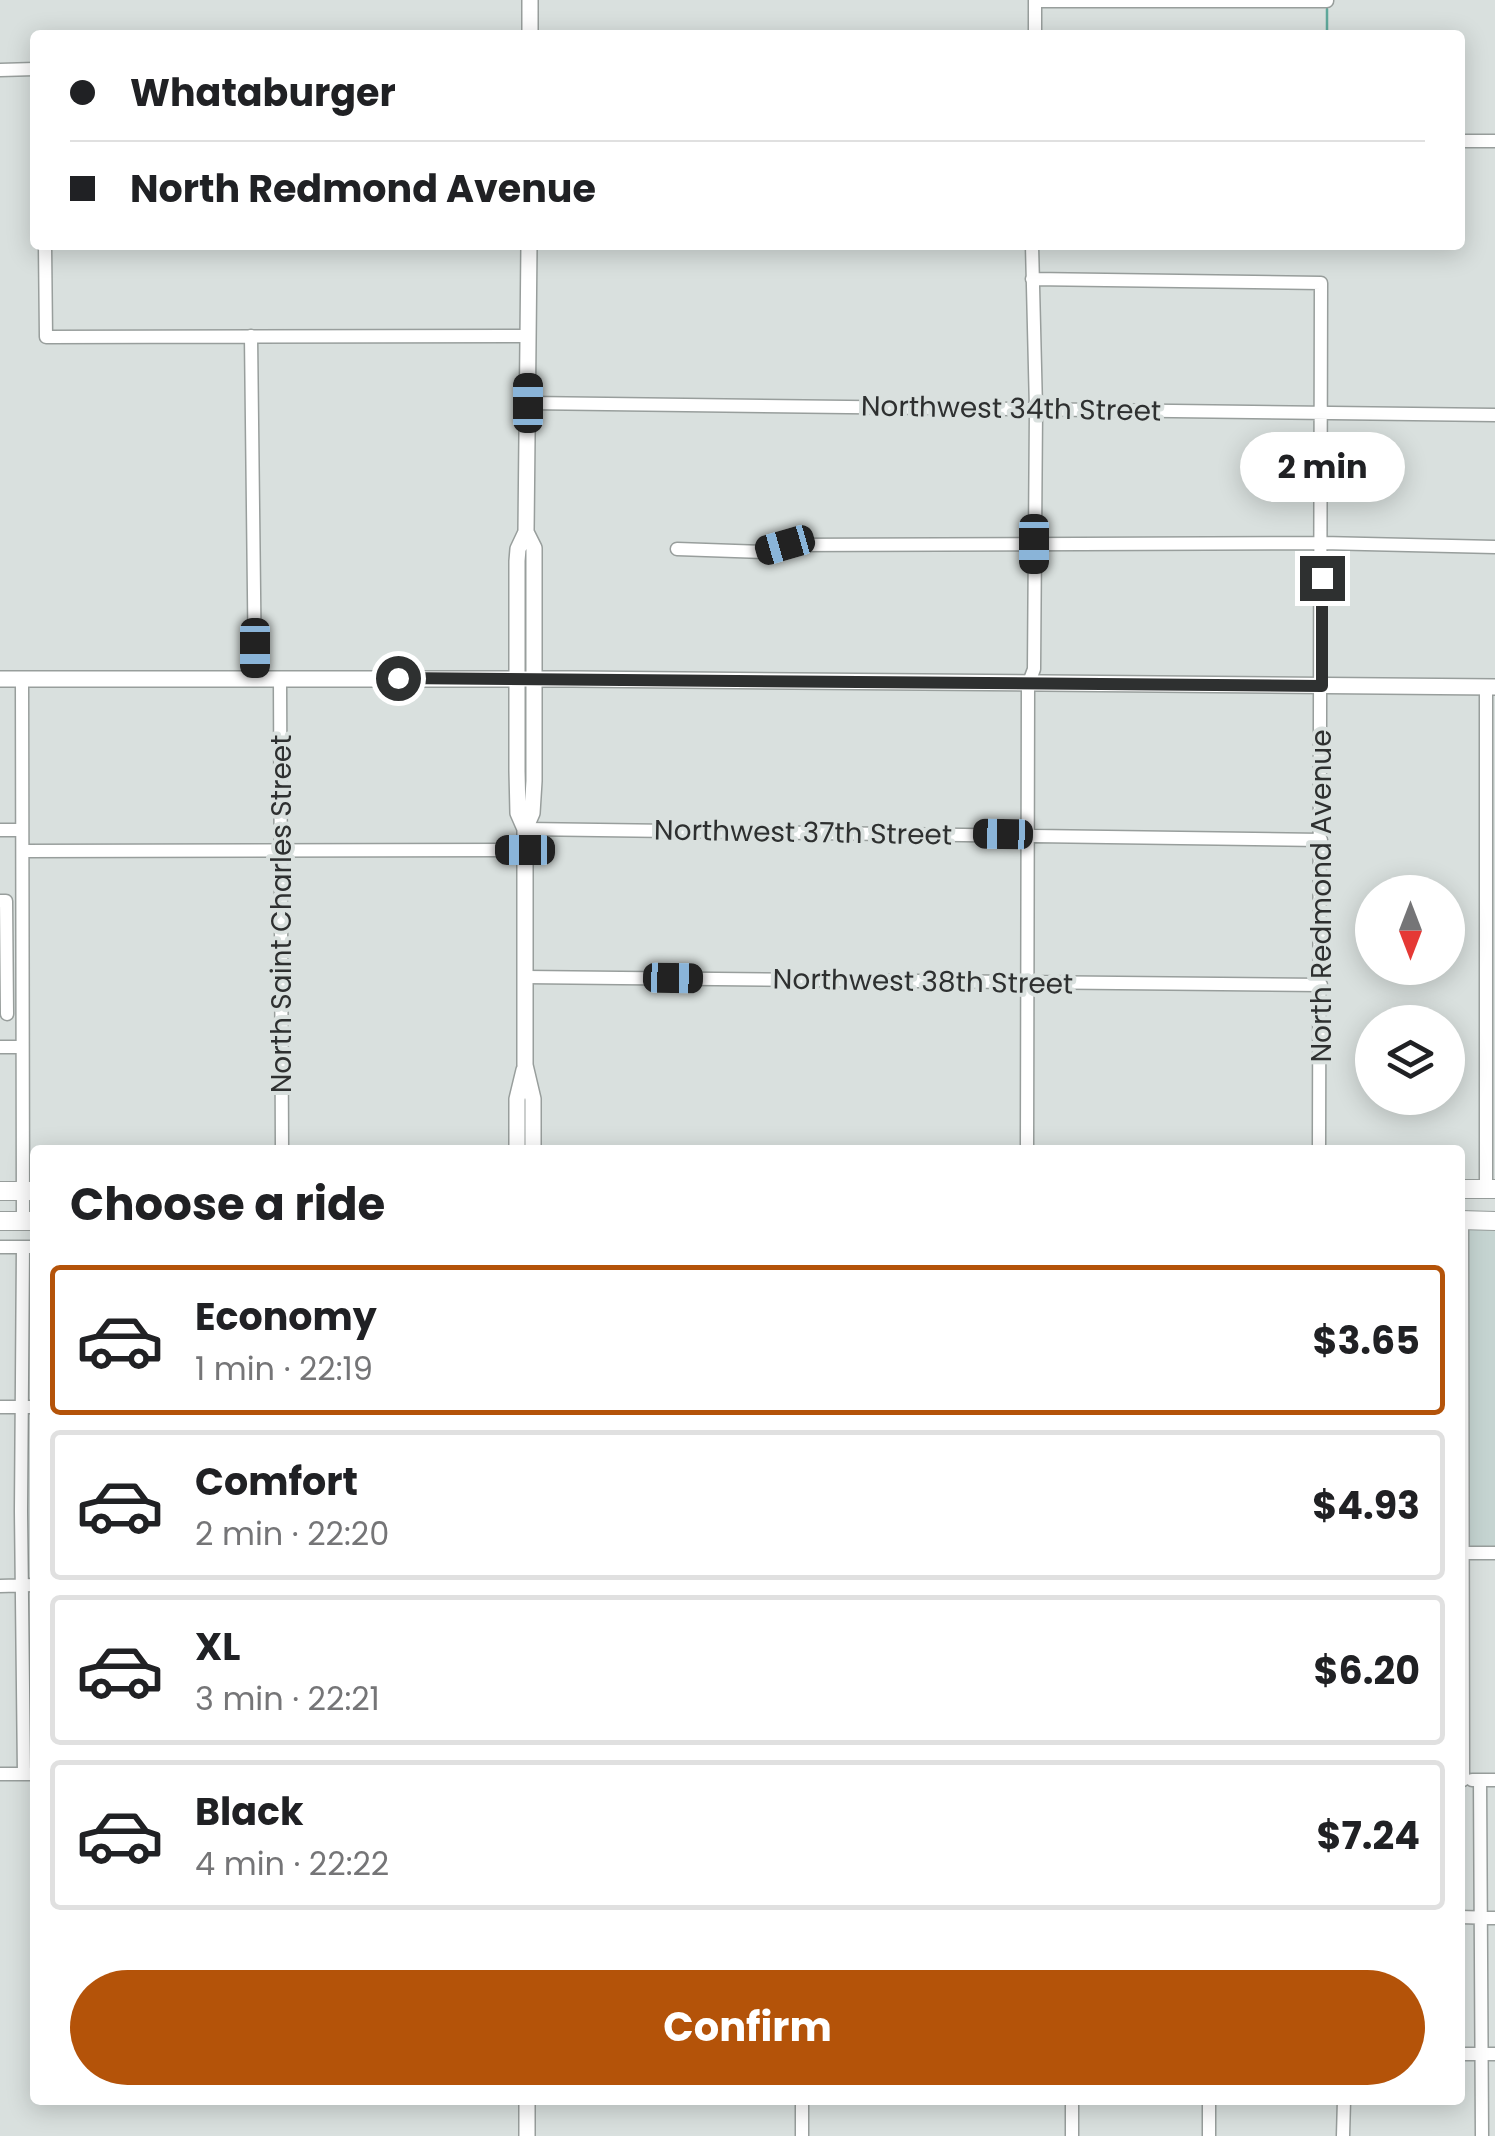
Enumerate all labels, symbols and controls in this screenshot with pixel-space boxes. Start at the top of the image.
text: Whataburger [130,66,396,119]
text: North Redmond Avenue [130,162,596,215]
car [513,373,543,433]
street label: Northwest 34th Street [860,386,1162,431]
callout: 2 min [1240,433,1404,503]
text: 2 min [1278,444,1367,489]
car [1019,514,1049,574]
car [752,522,818,568]
route end [1300,556,1345,601]
car [240,618,270,678]
route start [376,656,421,701]
street label: North Redmond Avenue [1302,729,1341,1063]
street label: North Saint Charles Street [262,735,301,1093]
street label: Northwest 37th Street [654,810,952,855]
car [973,818,1033,850]
car [495,835,555,865]
north arrow [1355,875,1465,985]
map controls [1355,875,1465,1115]
street label: Northwest 38th Street [772,959,1074,1004]
car [643,962,703,994]
button: layers [1355,1005,1465,1115]
text: Choose a ride [70,1173,385,1236]
text: Economy [195,1290,377,1343]
icon: car [75,1295,165,1385]
text: $3.65 [1312,1314,1420,1367]
text: 1 min · 22:19 [195,1346,373,1391]
text: Comfort [195,1455,358,1508]
icon: car [75,1460,165,1550]
text: $4.93 [1312,1479,1420,1532]
text: 2 min · 22:20 [195,1511,389,1556]
text: XL [195,1620,240,1673]
icon: car [75,1625,165,1715]
text: $6.20 [1314,1644,1420,1697]
text: 3 min · 22:21 [195,1676,380,1721]
text: Black [195,1785,304,1838]
icon: car [75,1790,165,1880]
text: $7.24 [1317,1809,1420,1862]
text: 4 min · 22:22 [195,1841,389,1886]
button: Confirm [70,1970,1425,2085]

